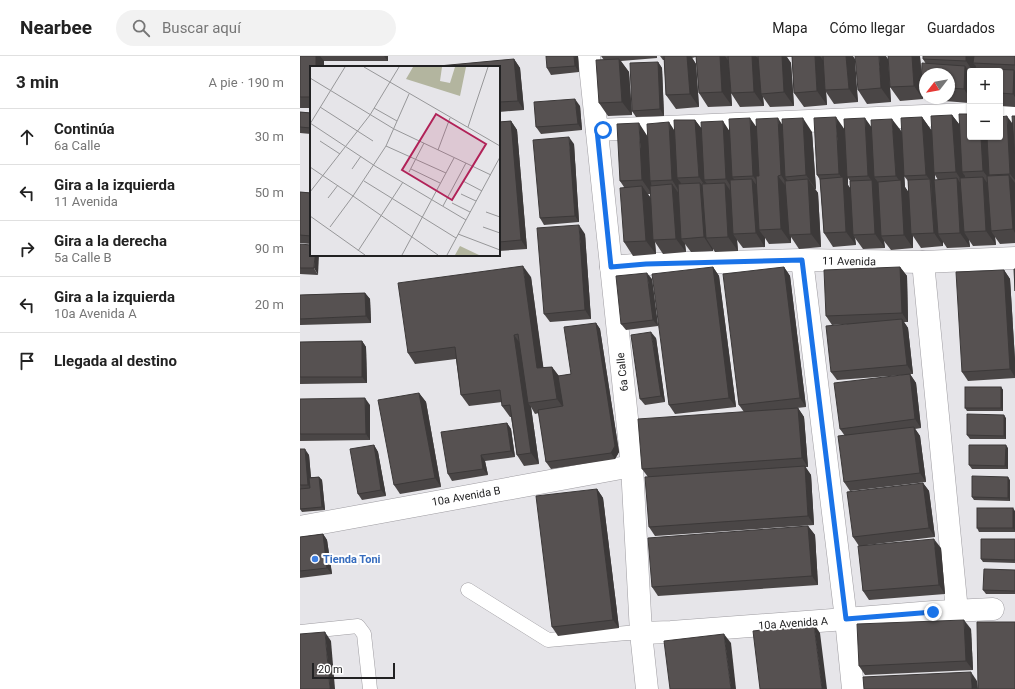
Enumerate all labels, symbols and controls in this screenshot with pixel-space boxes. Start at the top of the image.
search box [116,10,396,46]
text: Nearbee [20,16,92,39]
icon: search [130,17,152,39]
text: Buscar aquí [162,19,241,37]
text: Mapa [772,20,808,36]
text: Cómo llegar [830,20,905,36]
text: Guardados [927,20,995,36]
inset map [310,66,500,256]
north arrow [919,68,955,104]
map controls [967,68,1003,140]
button: + [967,68,1003,104]
text: 3 min [16,72,59,92]
text: A pie · 190 m [209,75,284,90]
button: − [967,104,1003,140]
text: Continúa [54,120,115,138]
route start [594,121,612,139]
icon: ahead [16,126,38,148]
text: 30 m [255,129,284,144]
text: 6a Calle [54,138,100,153]
text: Gira a la izquierda [54,176,175,194]
icon: left [16,182,38,204]
text: 50 m [255,185,284,200]
text: 11 Avenida [54,194,118,209]
text: Gira a la derecha [54,232,167,250]
icon: right [16,238,38,260]
text: 90 m [255,241,284,256]
text: 5a Calle B [54,250,112,265]
street label: 11 Avenida [822,255,876,268]
text: Gira a la izquierda [54,288,175,306]
icon: left [16,294,38,316]
text: 20 m [255,297,284,312]
text: 10a Avenida A [54,306,137,321]
icon: arrive [16,350,38,372]
text: Llegada al destino [54,352,177,370]
street label: 6a Calle [614,352,631,392]
street label: 10a Avenida B [431,484,502,509]
place label: Tienda Toni [323,553,381,566]
marker: Tienda Toni [310,554,320,564]
route end [924,603,942,621]
street label: 10a Avenida A [758,615,829,632]
scale bar [312,661,395,680]
text: 20 m [318,663,343,676]

